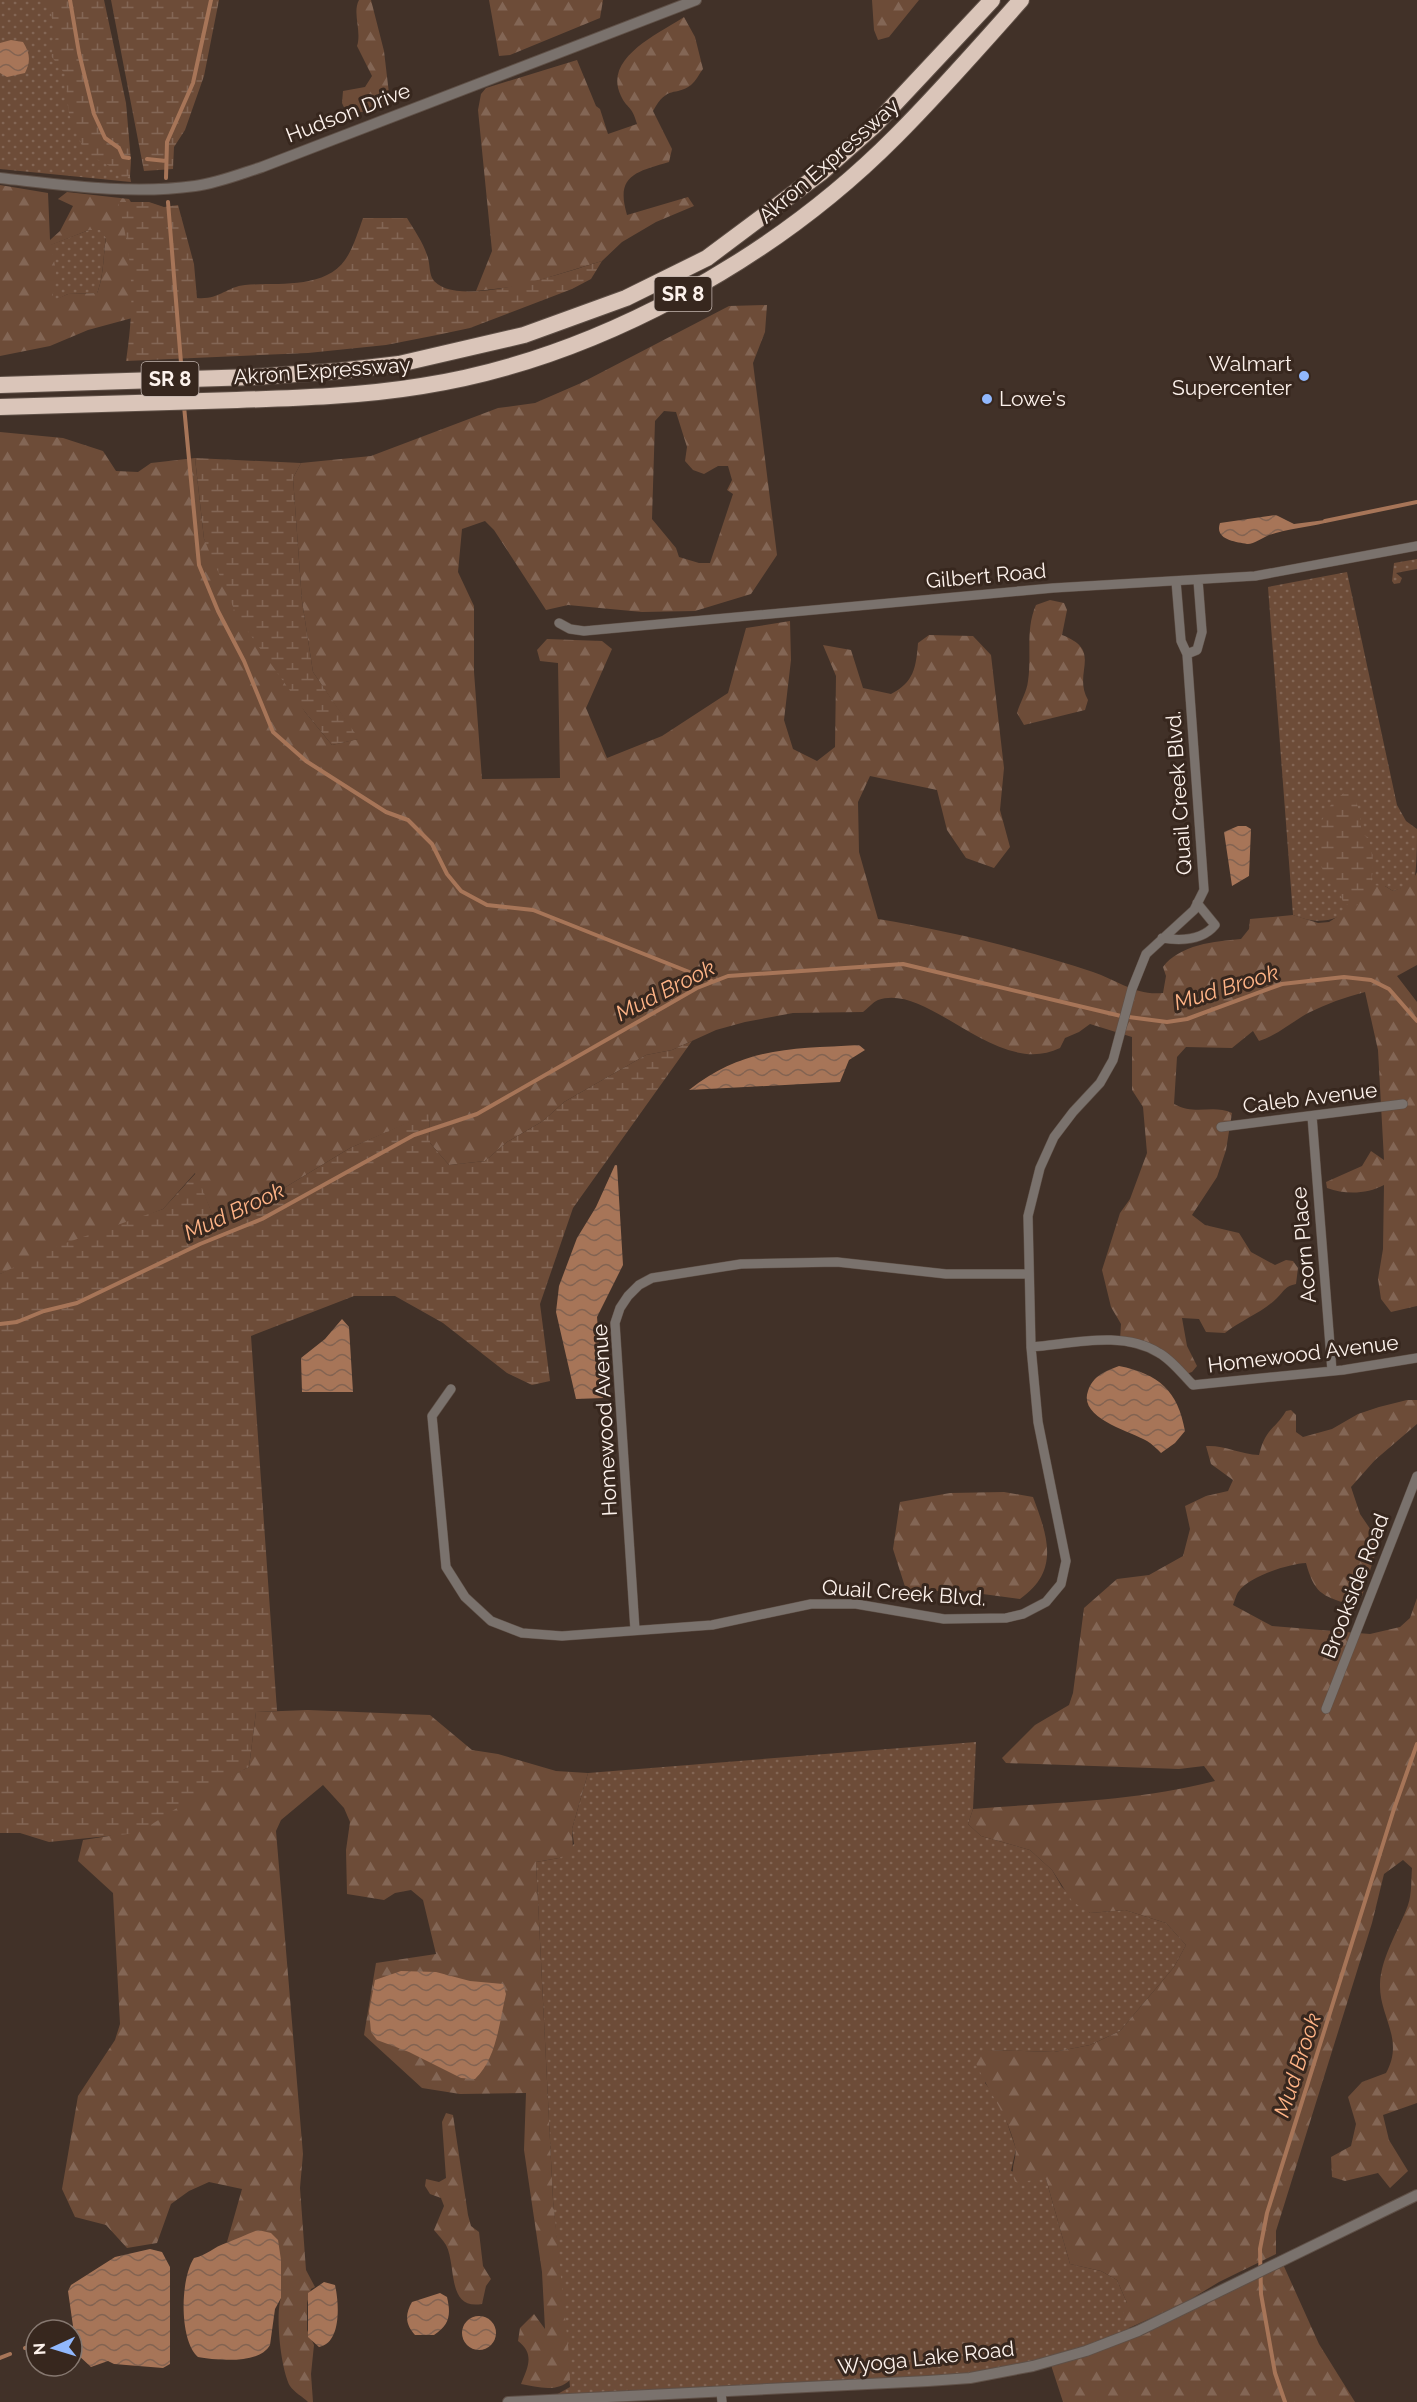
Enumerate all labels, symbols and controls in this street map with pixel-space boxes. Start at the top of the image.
street label: Hudson Drive [282,77,414,148]
street label: Akron Expressway [753,93,904,228]
road number: SR 8 [654,277,712,311]
place label: Walmart Supercenter [1172,351,1293,400]
street label: Akron Expressway [233,352,411,389]
road number: SR 8 [142,362,198,396]
marker: Walmart Supercenter [1297,369,1311,383]
place label: Lowe's [999,386,1066,411]
marker: Lowe's [980,392,994,406]
street label: Gilbert Road [925,558,1047,593]
street label: Quail Creek Blvd. [1160,710,1197,876]
water label: Mud Brook [611,954,719,1026]
water label: Mud Brook [1171,959,1282,1015]
street label: Caleb Avenue [1241,1077,1379,1118]
water label: Mud Brook [180,1176,289,1246]
street label: Acorn Place [1286,1186,1321,1304]
street label: Homewood Avenue [587,1323,622,1517]
street label: Homewood Avenue [1206,1329,1400,1378]
street label: Brookside Road [1315,1510,1394,1662]
street label: Quail Creek Blvd. [821,1574,987,1611]
water label: Mud Brook [1268,2009,1326,2120]
north arrow [24,2318,84,2378]
street label: Wyoga Lake Road [836,2336,1015,2379]
text: N [30,2342,49,2356]

